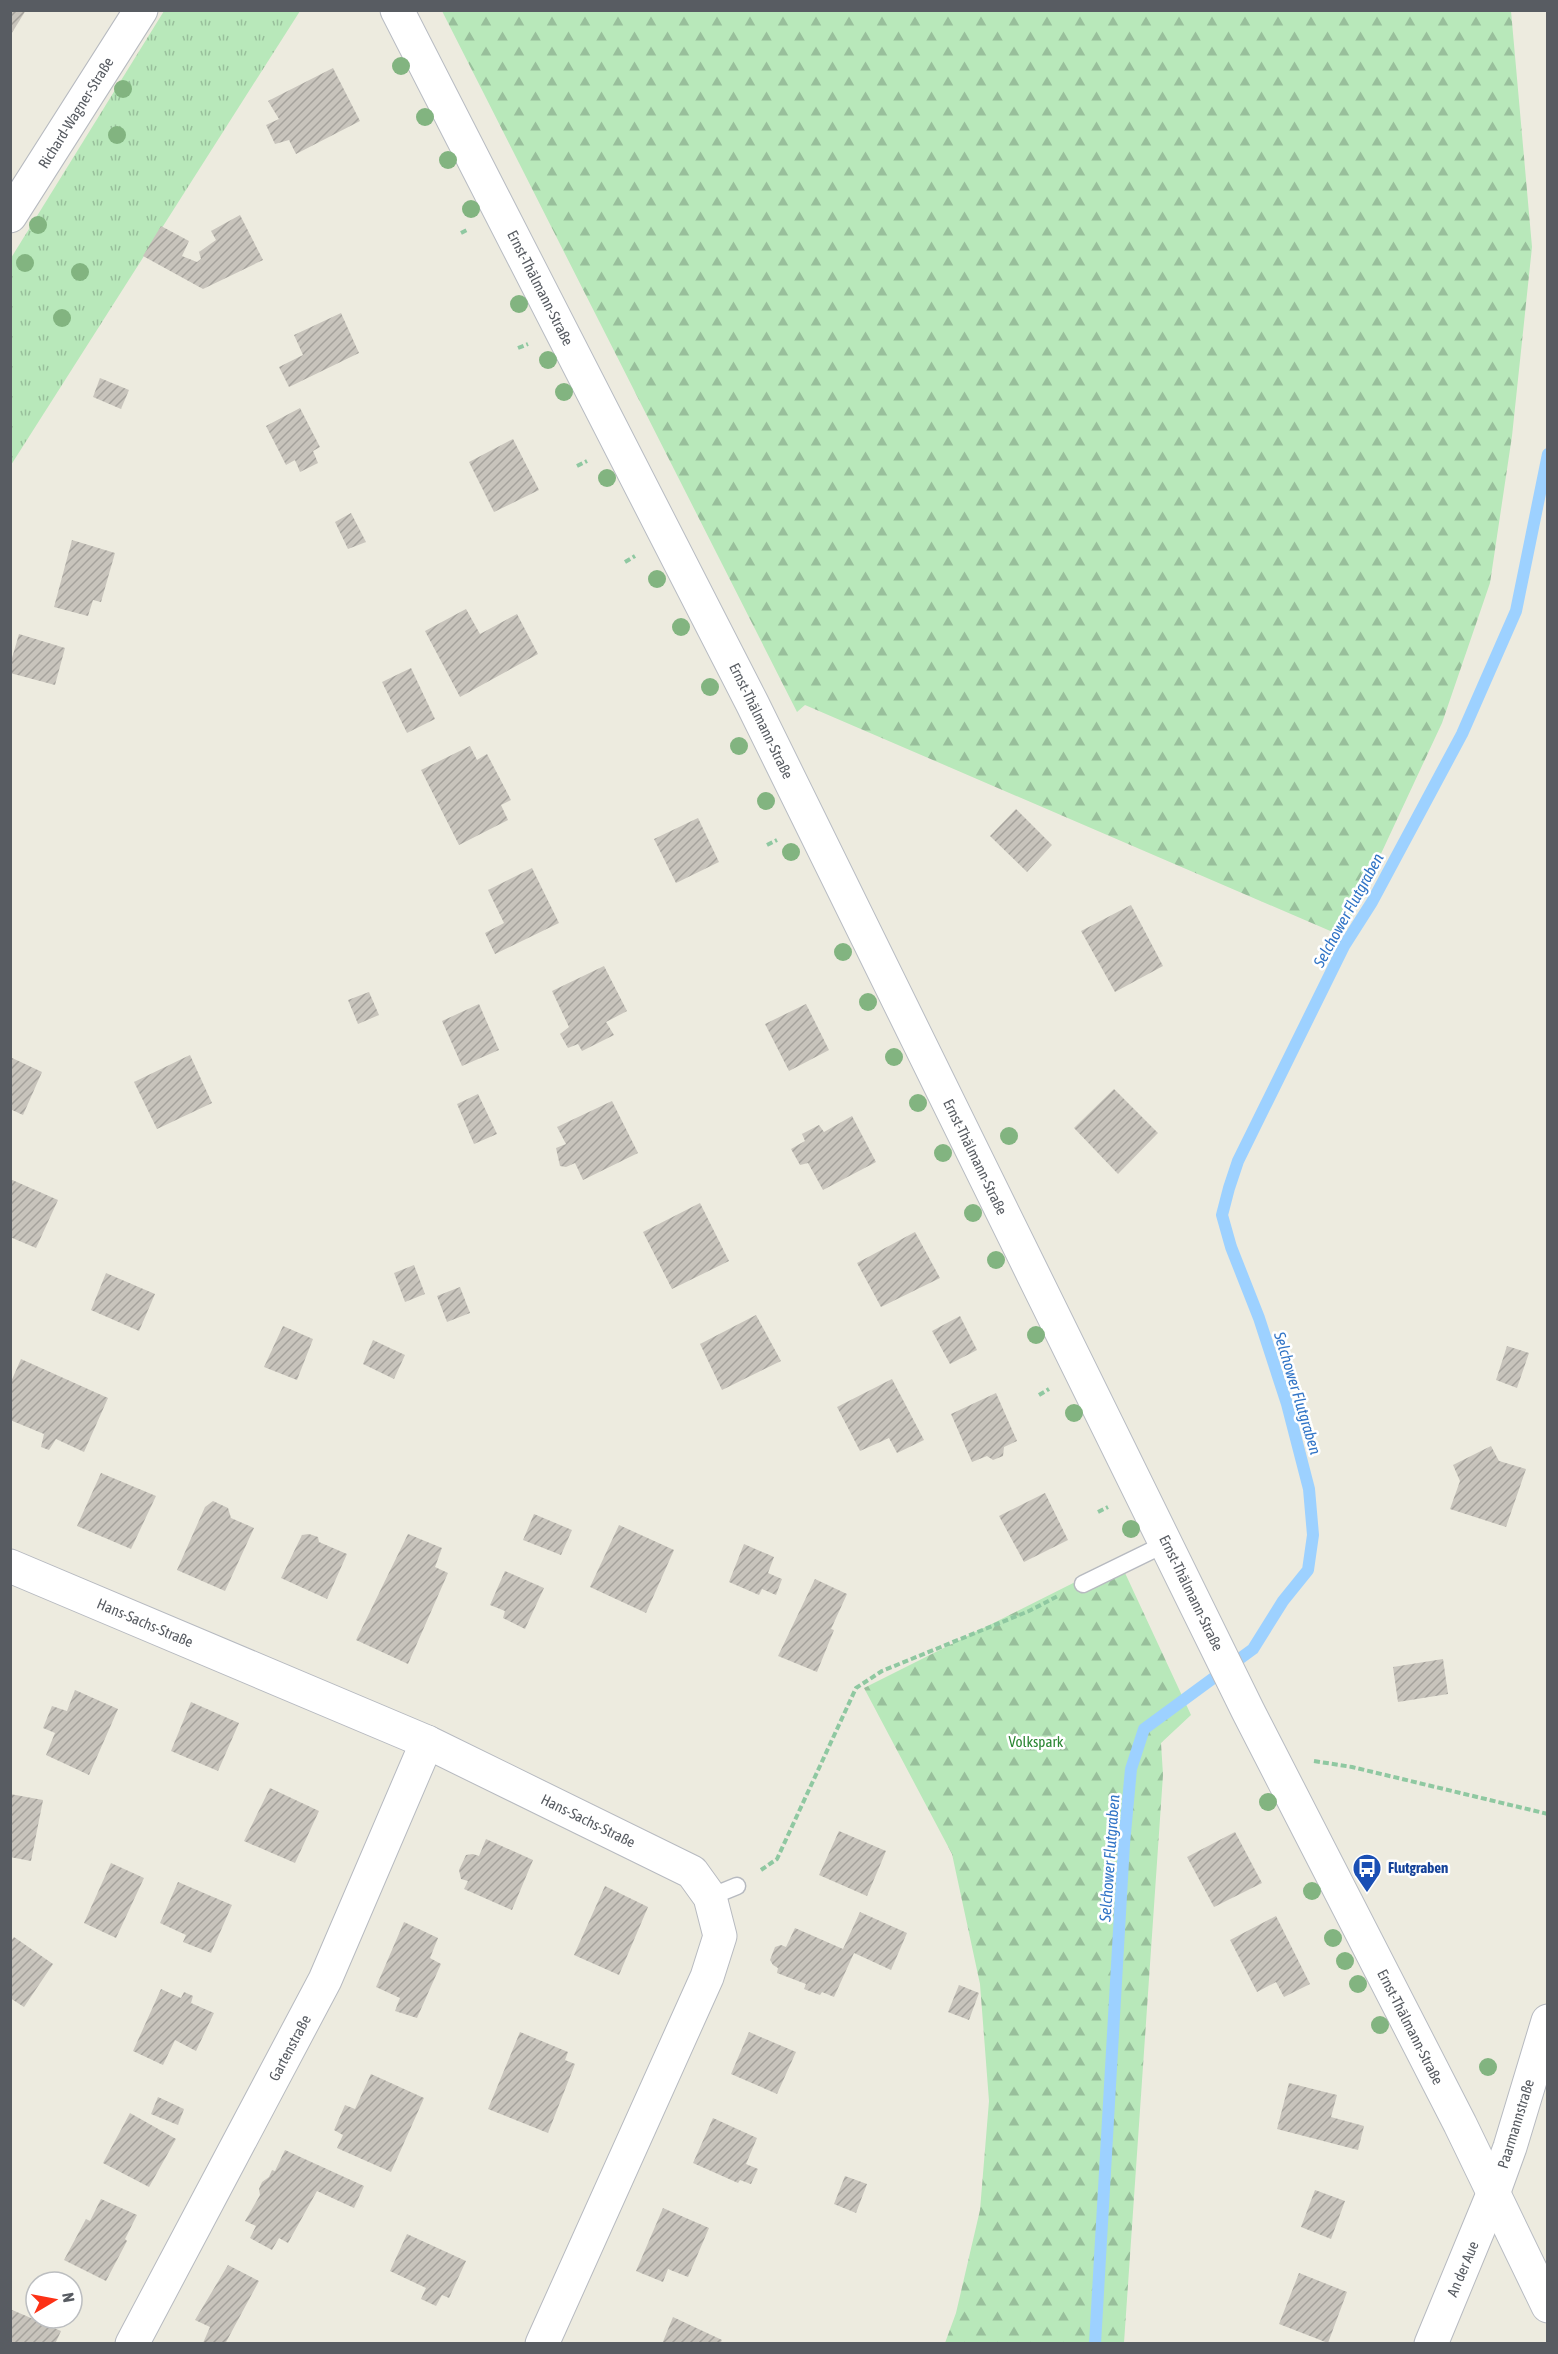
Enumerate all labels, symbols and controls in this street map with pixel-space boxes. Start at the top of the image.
street label: Richard-Wagner-Straße [35,54,117,171]
street label: Ernst-Thälmann-Straße [504,227,577,348]
street label: Ernst-Thälmann-Straße [726,660,797,782]
water label: Selchower Flutgraben [1309,850,1388,971]
street label: Ernst-Thälmann-Straße [940,1096,1011,1218]
water label: Selchower Flutgraben [1270,1329,1325,1457]
street label: Ernst-Thälmann-Straße [1156,1532,1227,1654]
street label: Hans-Sachs-Straße [95,1595,196,1651]
park label: Volkspark [1009,1733,1064,1750]
street label: Hans-Sachs-Straße [538,1790,638,1851]
water label: Selchower Flutgraben [1096,1794,1123,1923]
bus stop icon: Flutgraben [1351,1852,1383,1894]
place label: Flutgraben [1388,1859,1448,1876]
street label: Ernst-Thälmann-Straße [1374,1966,1447,2087]
street label: Gartenstraße [265,2012,314,2084]
street label: Paarmannstraße [1494,2077,1537,2170]
street label: An der Aue [1443,2238,1482,2299]
north arrow [24,2270,84,2330]
text: N [59,2291,78,2304]

